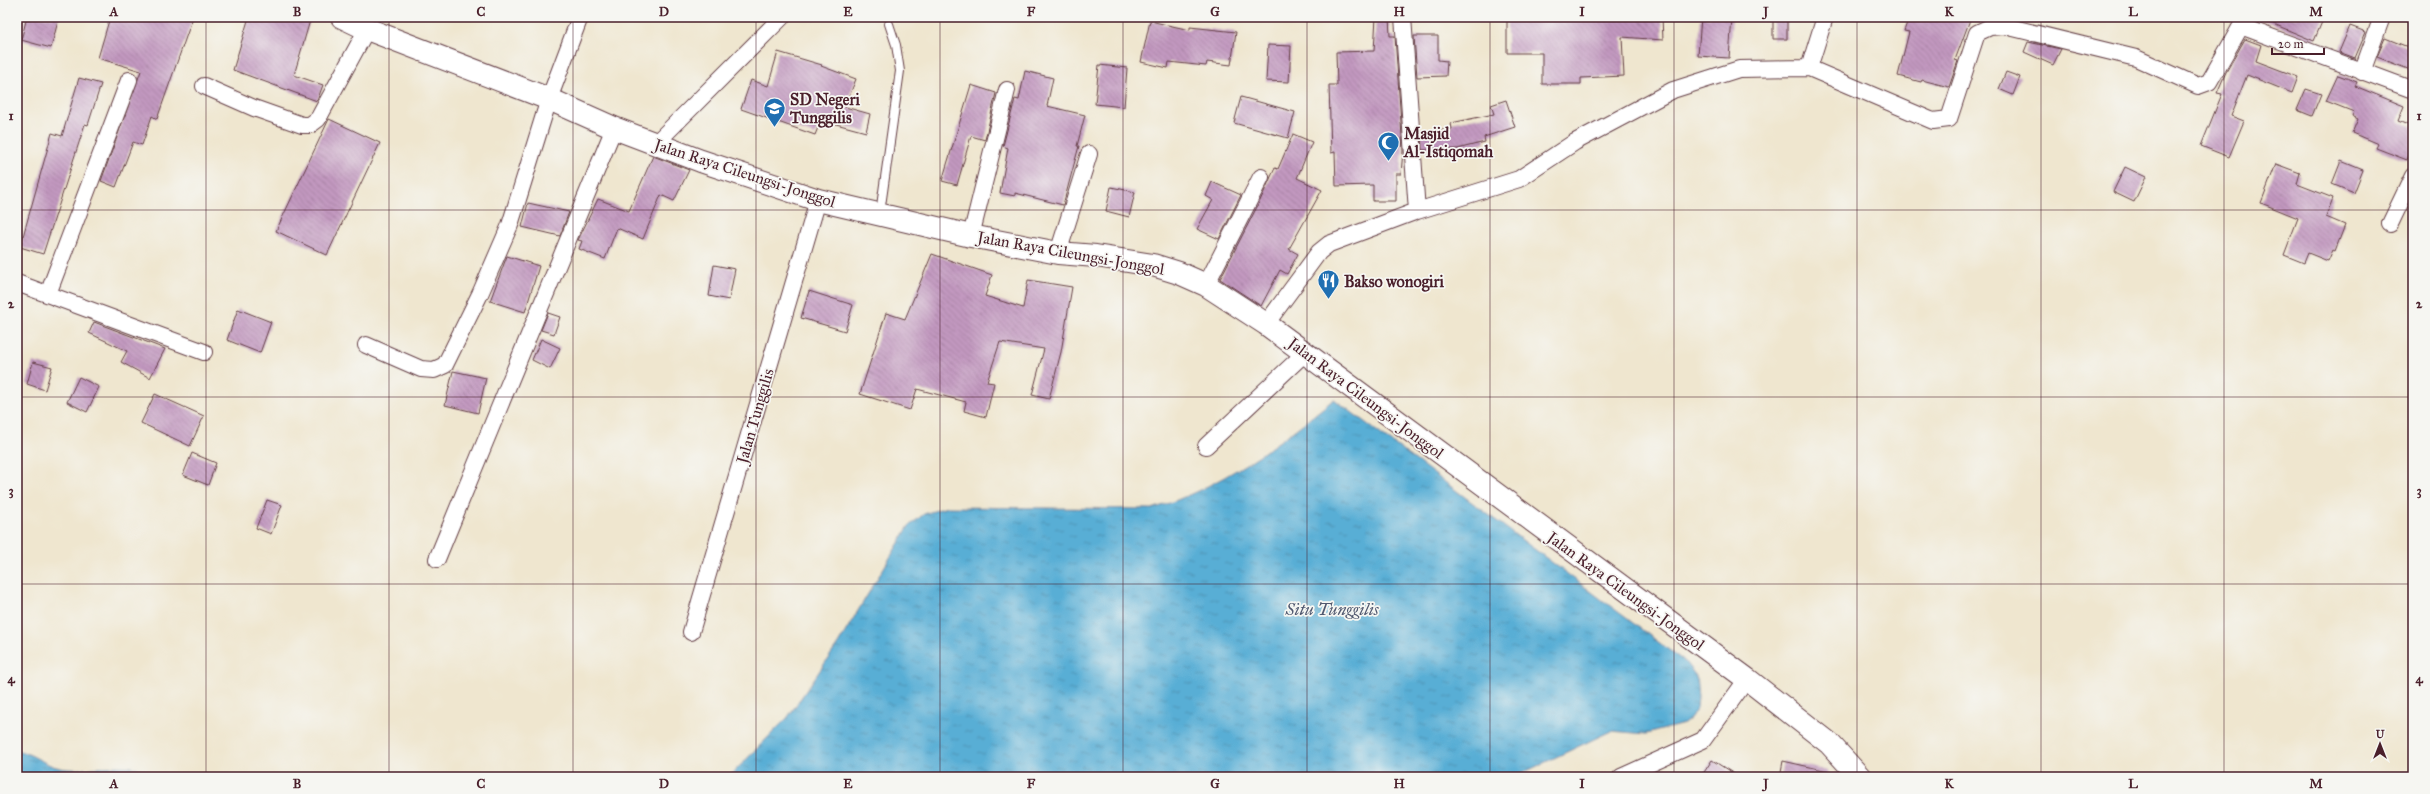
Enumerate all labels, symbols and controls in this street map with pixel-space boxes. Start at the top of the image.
text: A [109,4,119,20]
text: B [293,4,302,20]
text: C [477,4,486,20]
text: D [659,4,669,20]
text: E [843,4,853,20]
text: F [1027,4,1036,20]
text: G [1210,4,1220,20]
text: H [1393,4,1405,20]
text: I [1579,4,1585,20]
text: J [1761,4,1769,20]
text: K [1944,4,1954,20]
text: L [2128,4,2138,20]
text: M [2309,4,2323,20]
scale bar [2272,30,2324,56]
text: 20 m [2278,37,2304,51]
place label: SD Negeri Tunggilis [789,90,860,128]
school or university icon: SD Negeri Tunggilis [761,95,787,128]
text: 1 [8,108,14,124]
text: 1 [2416,108,2422,124]
place label: Masjid Al-Istiqomah [1403,124,1493,162]
mosque icon: Masjid Al-Istiqomah [1375,129,1401,162]
street label: Jalan Raya Cileungsi-Jonggol [650,134,839,212]
street label: Jalan Raya Cileungsi-Jonggol [974,227,1167,280]
restaurant icon: Bakso wonogiri [1315,268,1341,301]
place label: Bakso wonogiri [1344,272,1444,292]
text: 2 [8,296,15,312]
text: 2 [2416,296,2423,312]
street label: Jalan Raya Cileungsi-Jonggol [1282,332,1448,464]
street label: Jalan Tunggilis [732,366,779,468]
text: 3 [8,483,14,499]
text: 3 [2416,483,2422,499]
street label: Jalan Raya Cileungsi-Jonggol [1542,526,1709,656]
water label: Situ Tunggilis [1284,599,1380,620]
text: 4 [7,671,15,687]
text: 4 [2415,671,2423,687]
north arrow [2360,724,2400,764]
text: U [2376,728,2385,741]
text: A [109,776,119,792]
text: B [293,776,302,792]
text: C [477,776,486,792]
text: D [659,776,669,792]
text: E [843,776,853,792]
text: F [1027,776,1036,792]
text: G [1210,776,1220,792]
text: H [1393,776,1405,792]
text: I [1579,776,1585,792]
text: J [1761,776,1769,792]
text: K [1944,776,1954,792]
text: L [2128,776,2138,792]
text: M [2309,776,2323,792]

